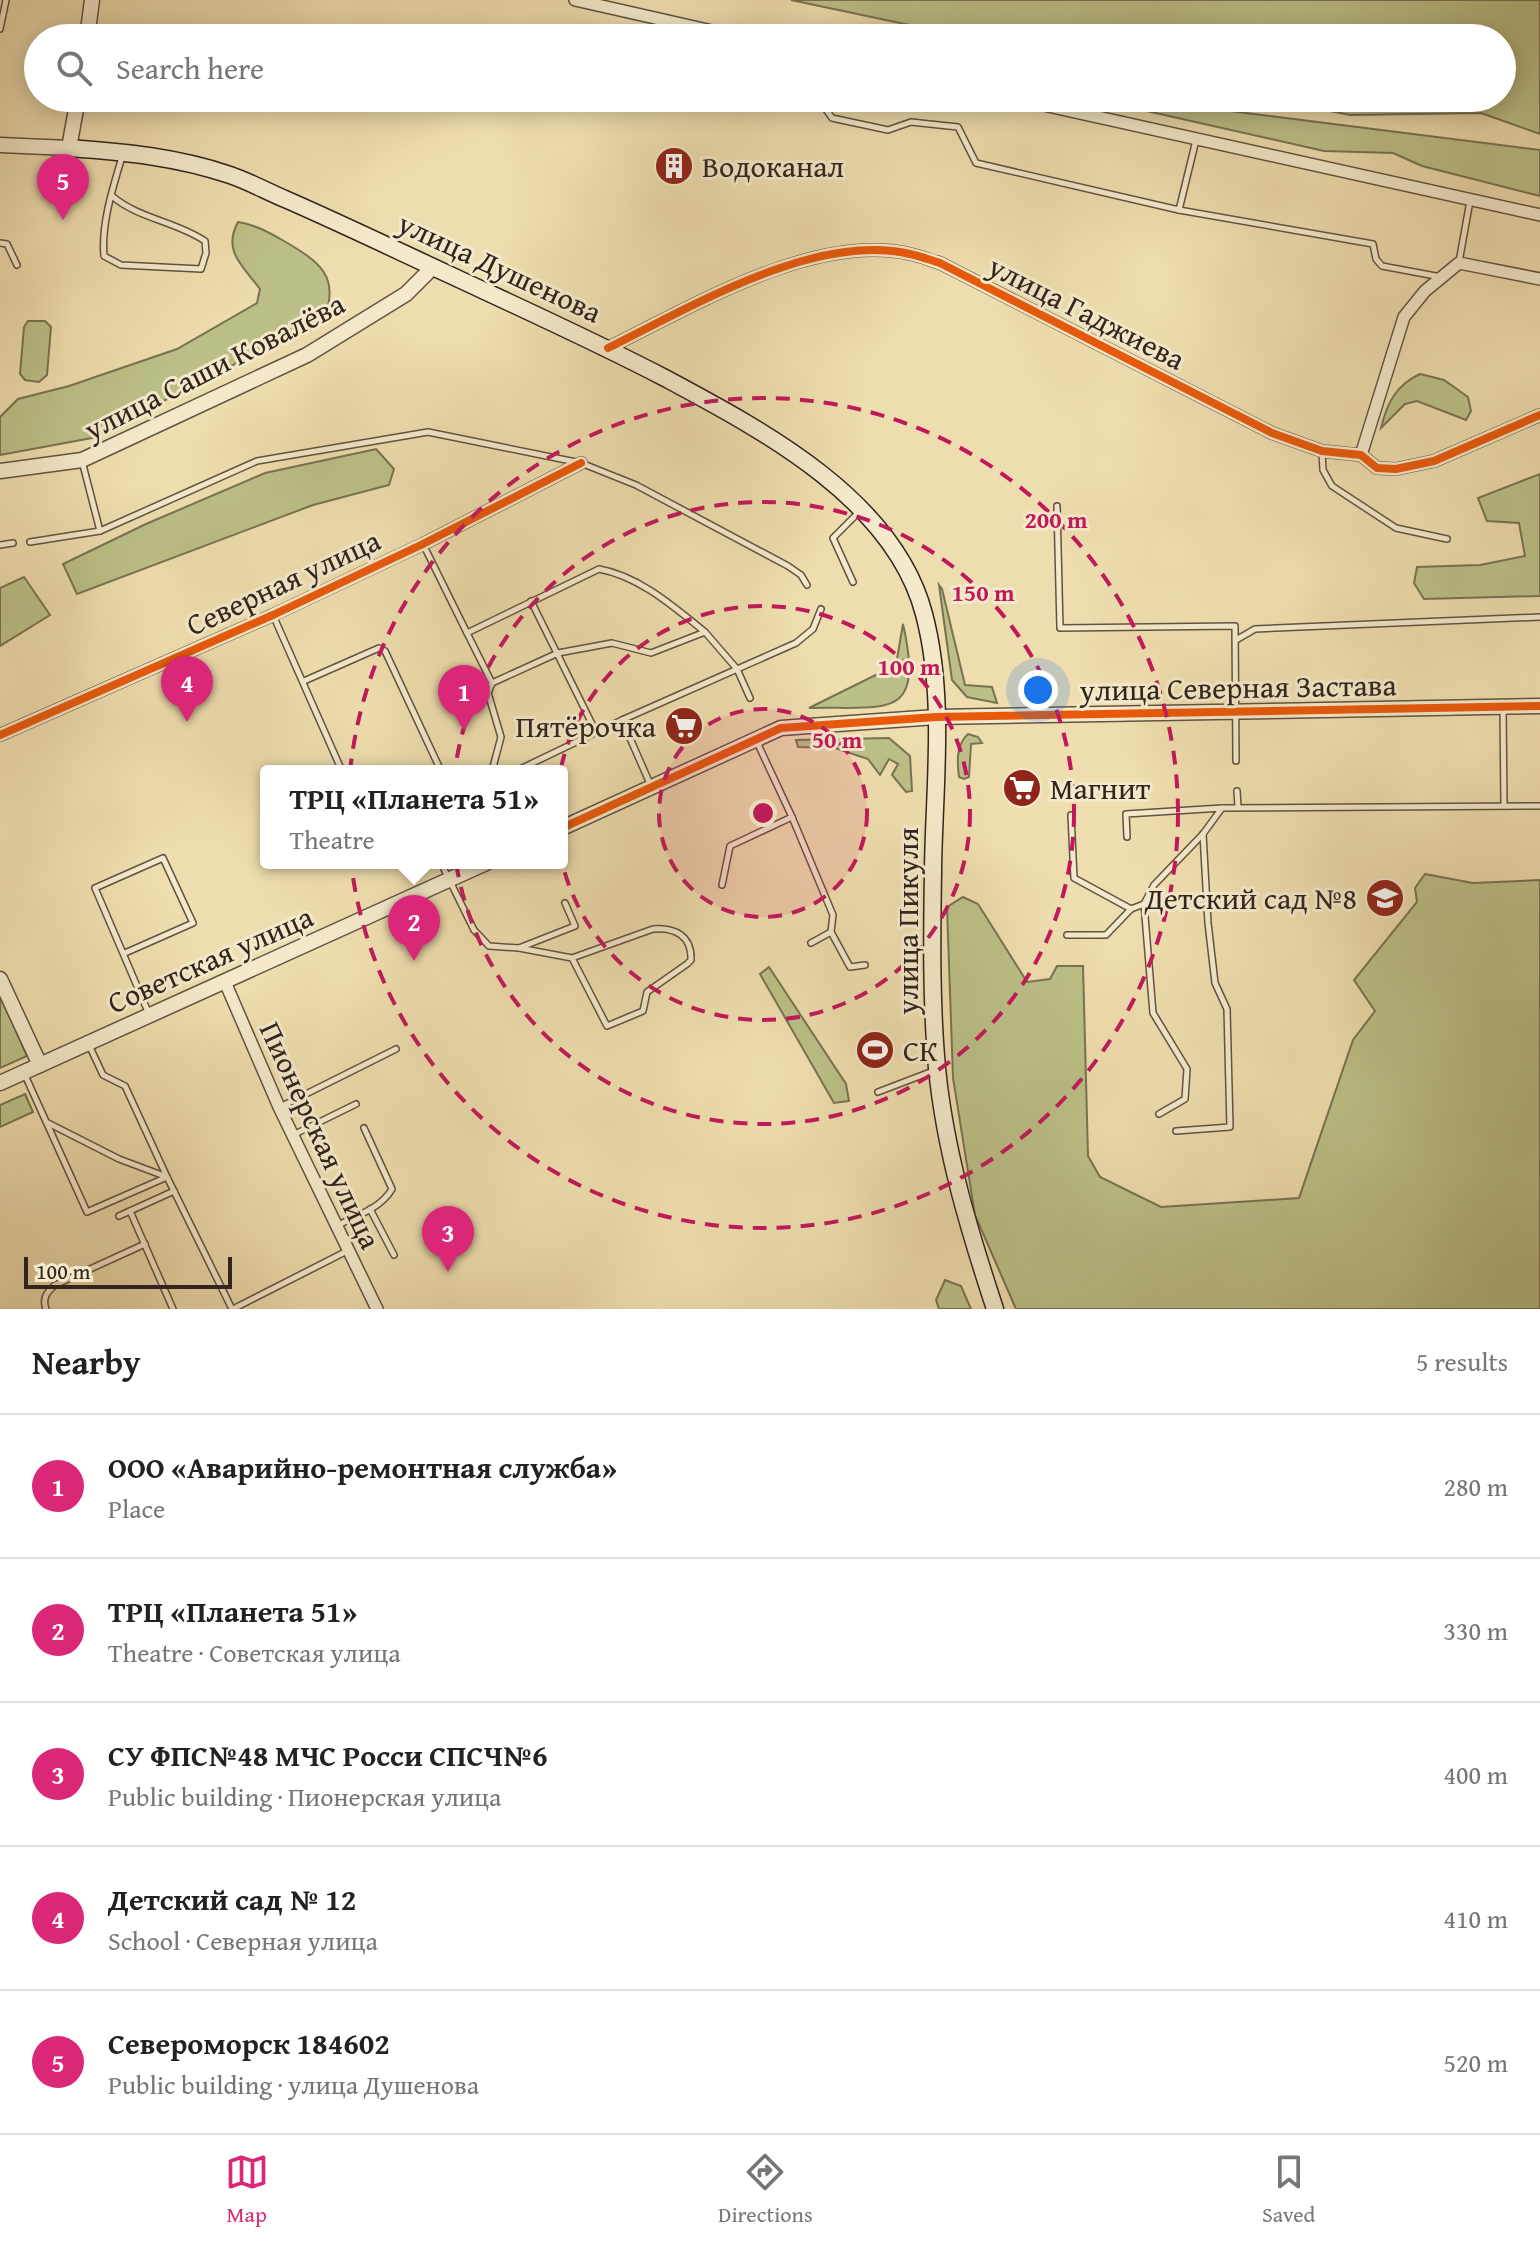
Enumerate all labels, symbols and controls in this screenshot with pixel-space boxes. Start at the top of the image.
search box [24,24,1516,112]
icon: search [52,46,96,90]
text: Search here [116,46,264,90]
place label: Водоканал [702,144,844,188]
building icon: Водоканал [653,145,695,187]
pin: 5 [37,154,89,220]
street label: улица Душенова [390,200,610,334]
street label: улица Гаджиева [980,243,1194,381]
street label: улица Саши Ковалёва [75,281,353,451]
text: 200 m [1024,502,1088,537]
street label: Северная улица [179,517,388,646]
text: 150 m [951,575,1015,610]
text: 100 m [877,649,941,684]
pin: 4 [161,656,213,722]
street label: улица Северная Застава [1078,662,1398,712]
pin: 1 [438,665,490,731]
your location [1018,670,1058,710]
place label: Пятёрочка [515,704,657,748]
supermarket icon: Пятёрочка [663,705,705,747]
text: 50 m [812,722,863,757]
popup [260,765,568,869]
place label: Магнит [1050,766,1151,810]
supermarket icon: Магнит [1001,767,1043,809]
text: ТРЦ «Планета 51» [289,776,539,820]
centre of rings [749,799,777,827]
text: Theatre [289,820,375,859]
street label: улица Пикуля [885,827,929,1016]
place label: Детский сад №8 [1144,876,1357,920]
school or university icon: Детский сад №8 [1364,877,1406,919]
street label: Советская улица [100,894,320,1024]
pin: 2 [388,895,440,961]
street label: Пионерская улица [249,1014,393,1257]
place label: СК [903,1028,938,1072]
sports icon: СК [854,1029,896,1071]
pin: 3 [422,1206,474,1272]
scale bar [24,1253,232,1289]
text: 100 m [36,1255,91,1287]
text: Nearby [32,1337,141,1386]
text: 5 results [1416,1342,1508,1381]
text: ООО «Аварийно-ремонтная служба» [108,1445,617,1489]
text: 1 [51,1467,65,1506]
text: 280 m [1443,1467,1508,1506]
text: Place [108,1489,165,1528]
text: ТРЦ «Планета 51» [108,1589,357,1633]
text: 2 [51,1611,65,1650]
text: 330 m [1443,1611,1508,1650]
text: Theatre · Советская улица [108,1633,401,1672]
text: СУ ФПС№48 МЧС Росси СПСЧ№6 [108,1733,547,1777]
text: 3 [51,1755,65,1794]
text: 400 m [1443,1755,1508,1794]
text: Public building · Пионерская улица [108,1777,501,1816]
text: Детский сад № 12 [108,1877,356,1921]
text: 4 [51,1899,65,1938]
text: 410 m [1443,1899,1508,1938]
text: School · Северная улица [108,1921,378,1960]
text: Североморск 184602 [108,2021,390,2065]
text: 5 [51,2043,65,2082]
text: 520 m [1443,2043,1508,2082]
text: Public building · улица Душенова [108,2065,479,2104]
tab: Map [225,2150,269,2230]
tab: Directions [718,2150,813,2230]
tab: Saved [1262,2150,1315,2230]

